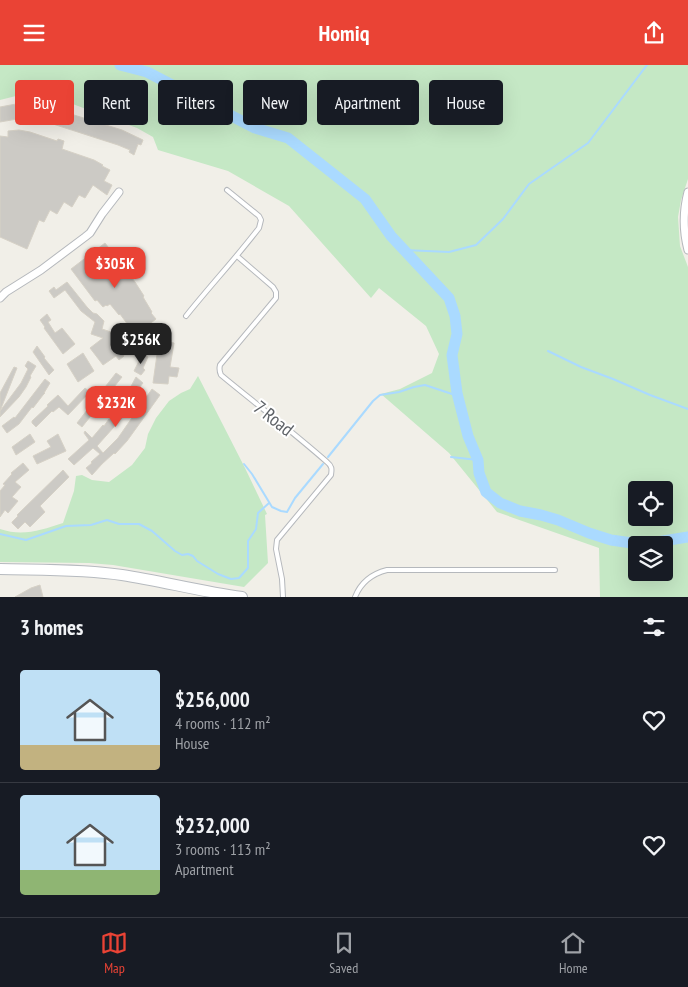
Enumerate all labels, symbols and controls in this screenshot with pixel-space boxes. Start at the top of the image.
icon: menu [20,19,48,47]
text: Homiq [319,19,369,47]
icon: share [640,19,668,47]
chip: Buy [15,80,74,125]
chip: Rent [84,80,148,125]
chip: Filters [158,80,233,125]
chip: New [243,80,307,125]
chip: Apartment [317,80,419,125]
chip: House [429,80,503,125]
pin: $305K [80,247,150,289]
text: $305K [96,253,134,273]
pin: $256K [106,323,176,365]
text: $256K [122,329,160,349]
pin: $232K [81,385,151,428]
text: $232K [97,392,135,412]
street label: 7 Road [249,395,299,441]
map controls [628,481,673,581]
button: locate [628,481,673,526]
button: layers [628,536,673,581]
icon: filters [640,613,668,641]
text: 3 homes [20,614,83,641]
text: $256,000 [175,686,250,713]
icon: home [60,690,120,750]
icon: heart [640,706,668,734]
text: 4 rooms · 112 m² [175,713,271,733]
text: House [175,733,209,753]
text: $232,000 [175,812,250,839]
icon: home [60,815,120,875]
icon: heart [640,831,668,859]
text: 3 rooms · 113 m² [175,839,271,859]
text: Apartment [175,859,234,879]
tab: Map [100,929,128,977]
tab: Saved [329,929,358,977]
tab: Home [559,929,588,977]

